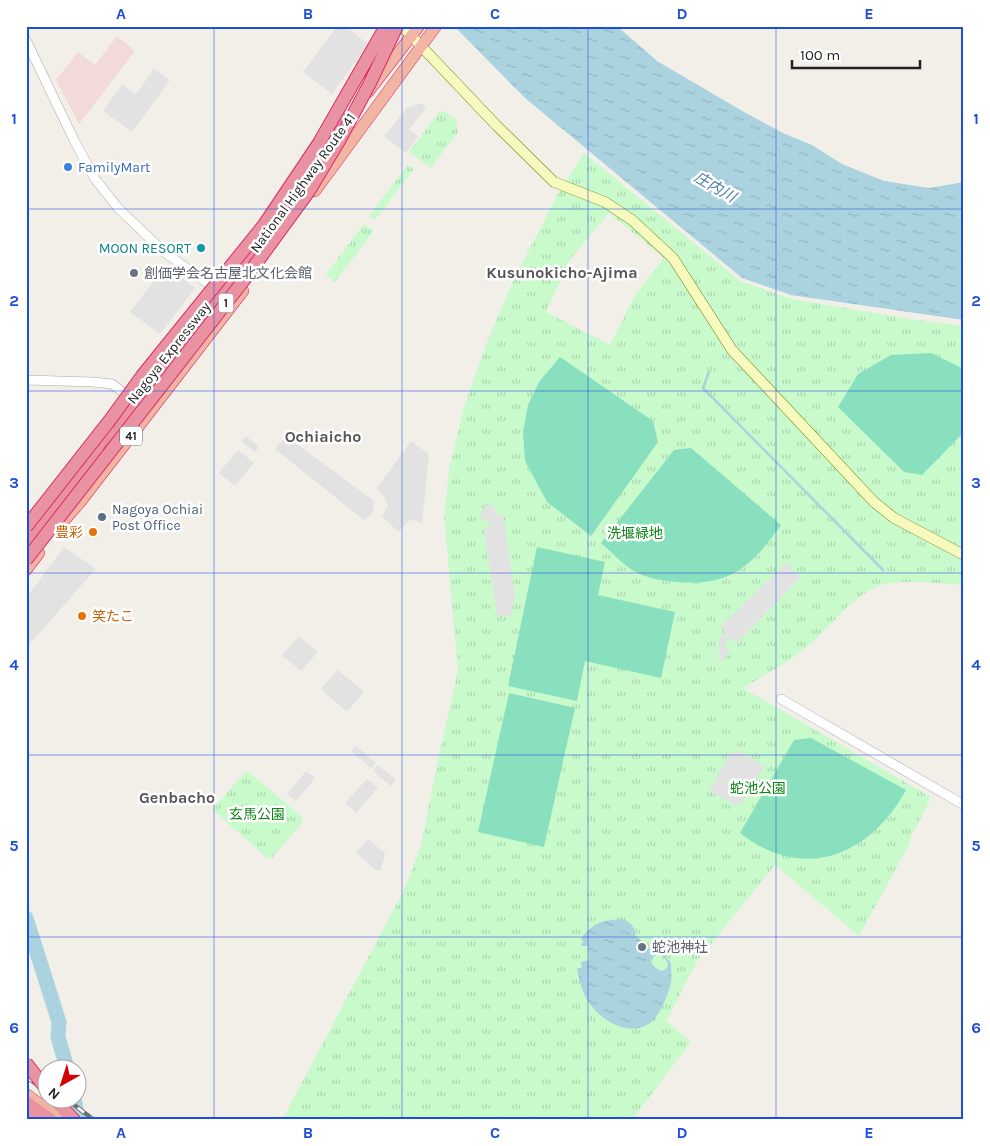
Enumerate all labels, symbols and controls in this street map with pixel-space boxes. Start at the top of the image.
text: A [116,4,126,23]
text: B [303,4,313,23]
text: C [490,4,500,23]
text: D [677,4,688,23]
text: E [864,4,874,23]
scale bar [792,38,920,70]
text: 100 m [800,46,840,64]
text: 1 [11,109,17,128]
text: 1 [973,109,979,128]
street label: National Highway Route 41 [247,110,359,256]
place label: FamilyMart [78,159,150,176]
marker: FamilyMart [62,161,74,173]
water label: 庄内川 [691,168,741,207]
place label: MOON RESORT [99,240,191,257]
marker: MOON RESORT [195,242,207,254]
district label: Kusunokicho-Ajima [486,263,638,282]
place label: 創価学会名古屋北文化会館 [144,265,312,282]
marker: 創価学会名古屋北文化会館 [128,267,140,279]
text: 2 [9,291,19,310]
text: 2 [971,291,981,310]
road number: 1 [218,294,234,312]
street label: Nagoya Expressway [124,298,214,407]
road number: 41 [120,426,142,446]
district label: Ochiaicho [285,427,361,446]
text: 3 [9,473,19,492]
text: 3 [971,473,981,492]
place label: Nagoya Ochiai Post Office [112,501,203,534]
marker: Nagoya Ochiai Post Office [96,511,108,523]
place label: 豊彩 [55,524,83,541]
park label: 洗堰緑地 [607,525,663,542]
marker: 豊彩 [87,526,99,538]
place label: 笑たこ [92,608,134,625]
marker: 笑たこ [76,610,88,622]
text: 4 [9,655,19,674]
text: 4 [971,655,981,674]
park label: 蛇池公園 [730,780,786,797]
district label: Genbacho [139,788,215,807]
park label: 玄馬公園 [229,806,285,823]
text: 5 [9,836,19,855]
text: 5 [971,836,981,855]
place label: 蛇池神社 [652,939,708,956]
marker: 蛇池神社 [636,941,648,953]
text: 6 [9,1018,19,1037]
text: 6 [971,1018,981,1037]
north arrow [38,1058,88,1108]
text: N [45,1084,63,1103]
text: A [116,1123,126,1142]
text: B [303,1123,313,1142]
text: C [490,1123,500,1142]
text: D [677,1123,688,1142]
text: E [864,1123,874,1142]

